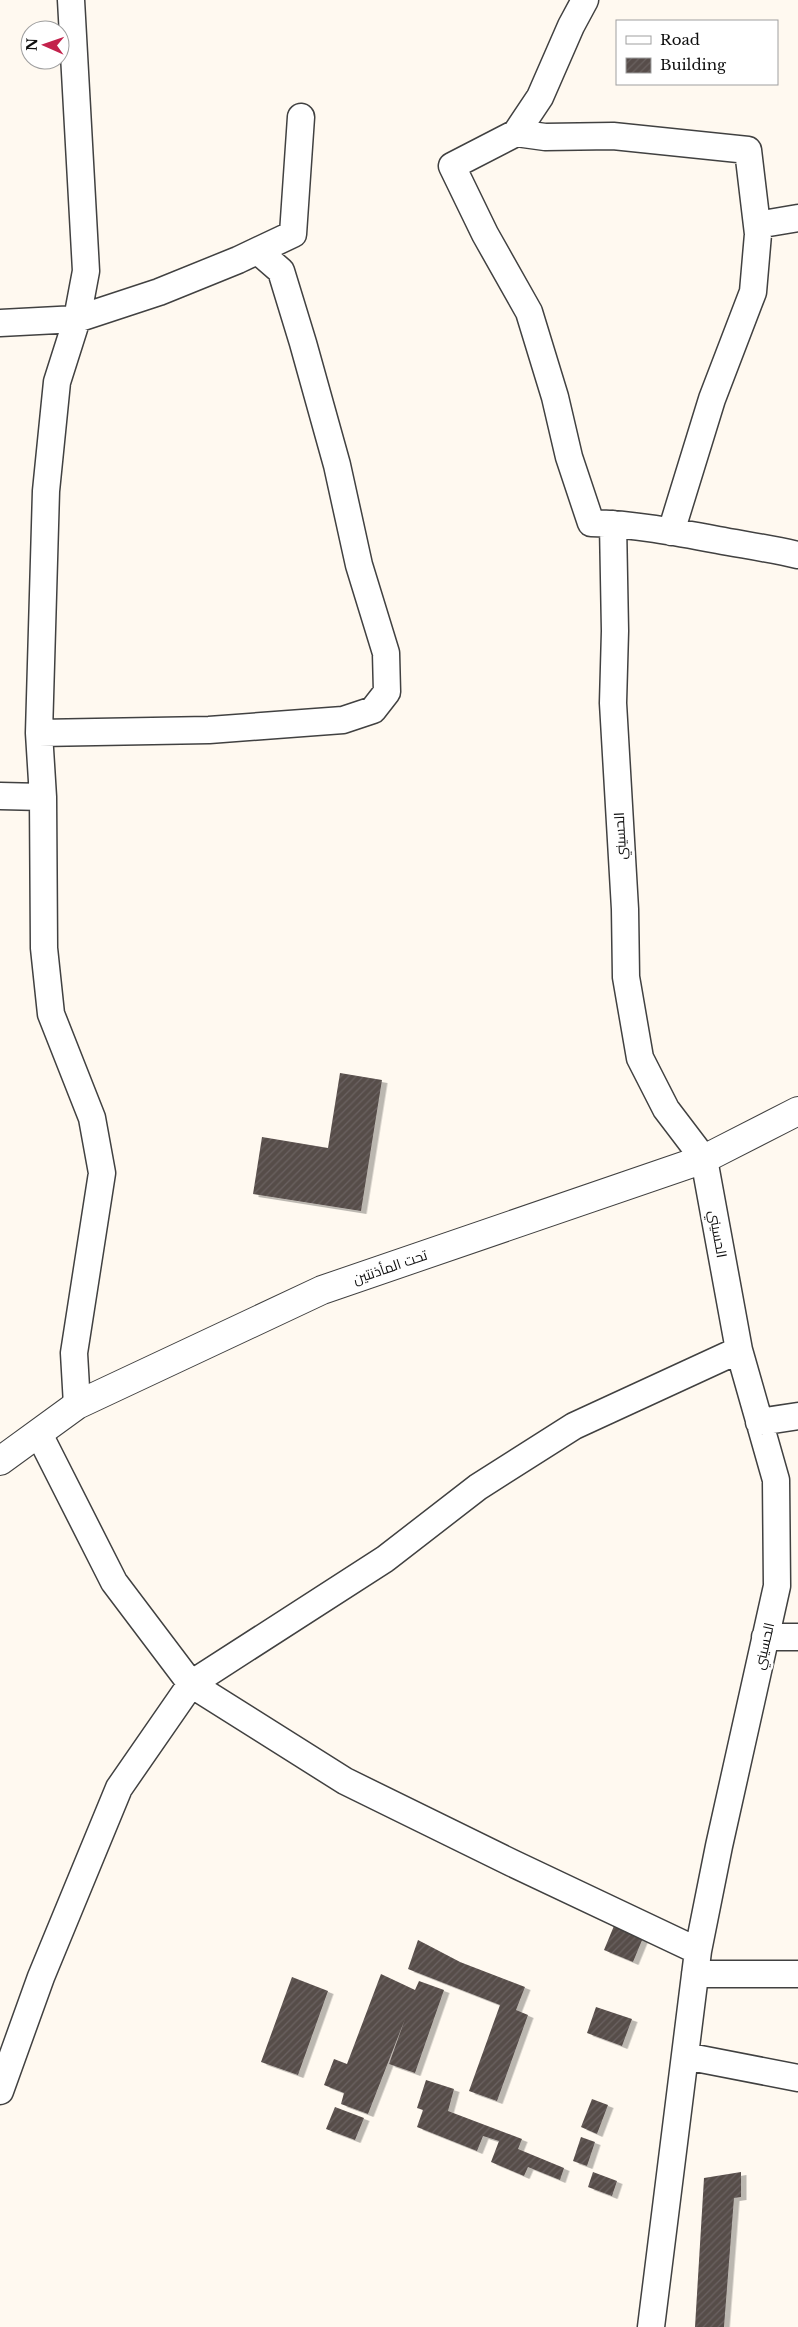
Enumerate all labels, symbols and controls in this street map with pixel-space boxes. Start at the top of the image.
north arrow [20,20,70,70]
legend [616,20,778,85]
text: Road [660,30,700,49]
text: N [23,38,41,51]
text: Building [660,55,727,74]
street label: الحسيني [610,812,633,860]
street label: الحسيني [702,1209,731,1260]
street label: تحت المأذنتين [350,1246,430,1288]
street label: الحسيني [750,1621,781,1672]

